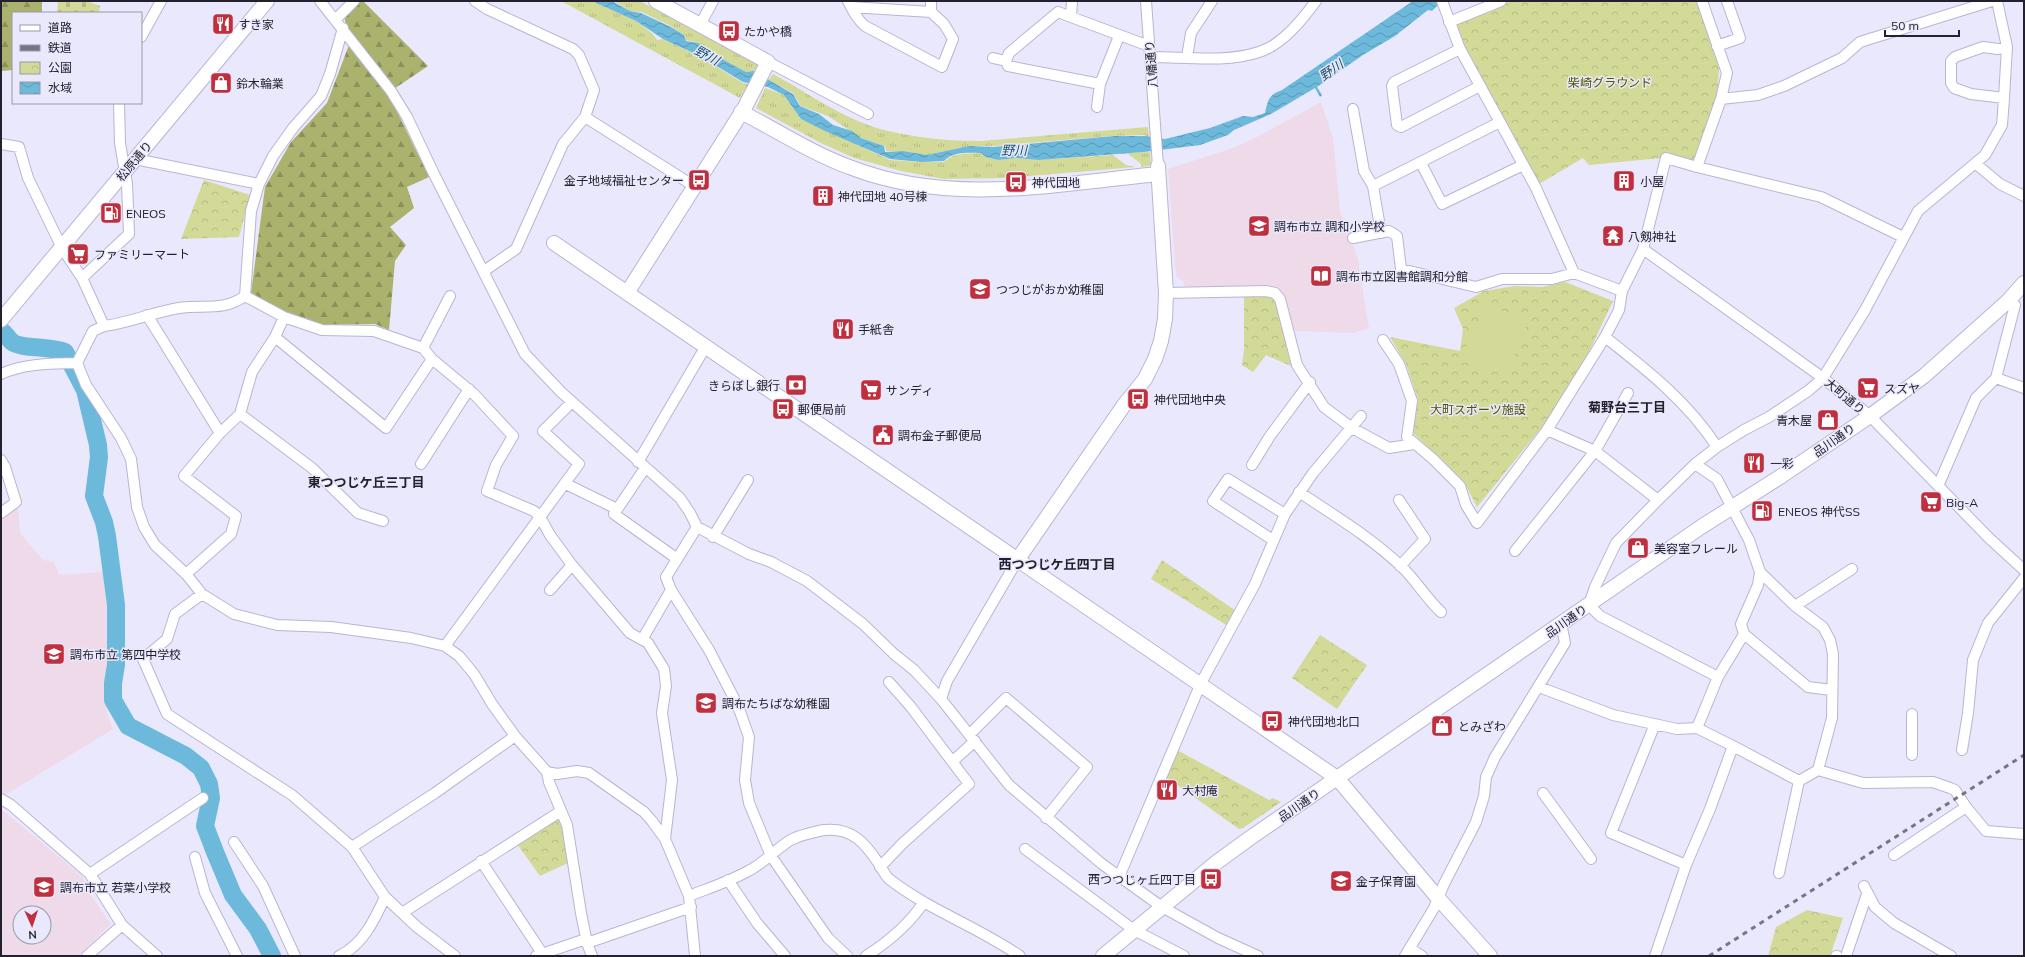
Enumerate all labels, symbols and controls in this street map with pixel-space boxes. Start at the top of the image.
restaurant icon: すき家 [210,11,236,37]
legend [12,12,142,104]
scale bar [1885,12,1959,38]
place label: すき家 [238,17,274,32]
bus stop icon: たかや橋 [716,18,742,44]
text: 50 m [1891,18,1919,33]
text: 道路 [48,20,72,35]
place label: たかや橋 [744,24,792,39]
street label: 八幡通り [1141,39,1161,89]
text: 鉄道 [48,40,72,55]
water label: 野川 [692,42,724,69]
water label: 野川 [1316,55,1348,84]
text: 公園 [48,60,72,75]
shop icon: 鈴木輪業 [208,70,234,96]
park label: 柴崎グラウンド [1568,75,1652,90]
place label: 鈴木輪業 [236,76,284,91]
text: 水域 [48,80,72,95]
street label: 松原通り [113,138,155,184]
water label: 野川 [1001,142,1029,158]
bus stop icon: 金子地域福祉センター [686,167,712,193]
building icon: 小屋 [1611,168,1637,194]
bus stop icon: 神代団地 [1003,169,1029,195]
place label: 金子地域福祉センター [564,173,684,188]
place label: 小屋 [1640,174,1664,189]
place label: 神代団地 [1032,175,1080,190]
building icon: 神代団地 40号棟 [810,183,836,209]
place label: 神代団地 40号棟 [838,189,928,204]
fuel station icon: ENEOS [98,200,124,226]
place label: ENEOS [126,206,166,221]
school or university icon: 調布市立 調和小学校 [1246,213,1272,239]
place label: 調布市立 調和小学校 [1274,219,1385,234]
temple icon: 八剱神社 [1600,223,1626,249]
place label: 八剱神社 [1628,229,1676,244]
supermarket icon: ファミリーマート [65,241,91,267]
place label: ファミリーマート [94,247,190,262]
library icon: 調布市立図書館調和分館 [1308,263,1334,289]
place label: 調布市立図書館調和分館 [1336,269,1468,284]
school or university icon: つつじがおか幼稚園 [967,276,993,302]
place label: つつじがおか幼稚園 [996,282,1104,297]
restaurant icon: 手紙舎 [830,316,856,342]
place label: 手紙舎 [858,322,894,337]
bank icon: きらぼし銀行 [783,372,809,398]
street label: 大町通り [1822,375,1868,417]
supermarket icon: スズヤ [1855,375,1881,401]
supermarket icon: サンディ [858,377,884,403]
place label: きらぼし銀行 [708,378,780,393]
place label: スズヤ [1884,381,1920,396]
place label: サンディ [886,383,933,398]
bus stop icon: 神代団地中央 [1125,386,1151,412]
place label: 神代団地中央 [1154,392,1226,407]
bus stop icon: 郵便局前 [770,396,796,422]
district label: 菊野台三丁目 [1588,399,1666,415]
place label: 郵便局前 [798,402,846,417]
park label: 大町スポーツ施設 [1430,402,1526,417]
shop icon: 青木屋 [1815,407,1841,433]
place label: 青木屋 [1776,413,1812,428]
street label: 品川通り [1810,420,1858,460]
public building icon: 調布金子郵便局 [870,422,896,448]
place label: 調布金子郵便局 [898,428,982,443]
restaurant icon: 一彩 [1741,450,1767,476]
place label: 一彩 [1770,456,1794,471]
district label: 東つつじケ丘三丁目 [307,474,425,490]
supermarket icon: Big-A [1918,489,1944,515]
place label: Big-A [1946,495,1978,510]
fuel station icon: ENEOS 神代SS [1749,498,1775,524]
place label: ENEOS 神代SS [1778,504,1860,519]
shop icon: 美容室フレール [1625,535,1651,561]
place label: 美容室フレール [1654,541,1738,556]
district label: 西つつじケ丘四丁目 [998,556,1116,572]
street label: 品川通り [1542,601,1590,641]
school or university icon: 調布市立 第四中学校 [41,641,67,667]
place label: 調布市立 第四中学校 [70,647,181,662]
school or university icon: 調布たちばな幼稚園 [693,690,719,716]
place label: 調布たちばな幼稚園 [722,696,830,711]
bus stop icon: 神代団地北口 [1259,708,1285,734]
shop icon: とみざわ [1429,713,1455,739]
place label: 神代団地北口 [1288,714,1360,729]
place label: とみざわ [1458,719,1506,734]
restaurant icon: 大村庵 [1154,777,1180,803]
place label: 大村庵 [1182,783,1218,798]
street label: 品川通り [1275,785,1323,825]
bus stop icon: 西つつじヶ丘四丁目 [1198,866,1224,892]
school or university icon: 金子保育園 [1328,868,1354,894]
place label: 西つつじヶ丘四丁目 [1088,872,1196,887]
school or university icon: 調布市立 若葉小学校 [31,874,57,900]
place label: 金子保育園 [1356,874,1416,889]
place label: 調布市立 若葉小学校 [60,880,171,895]
north arrow [12,905,52,945]
text: N [28,928,37,942]

